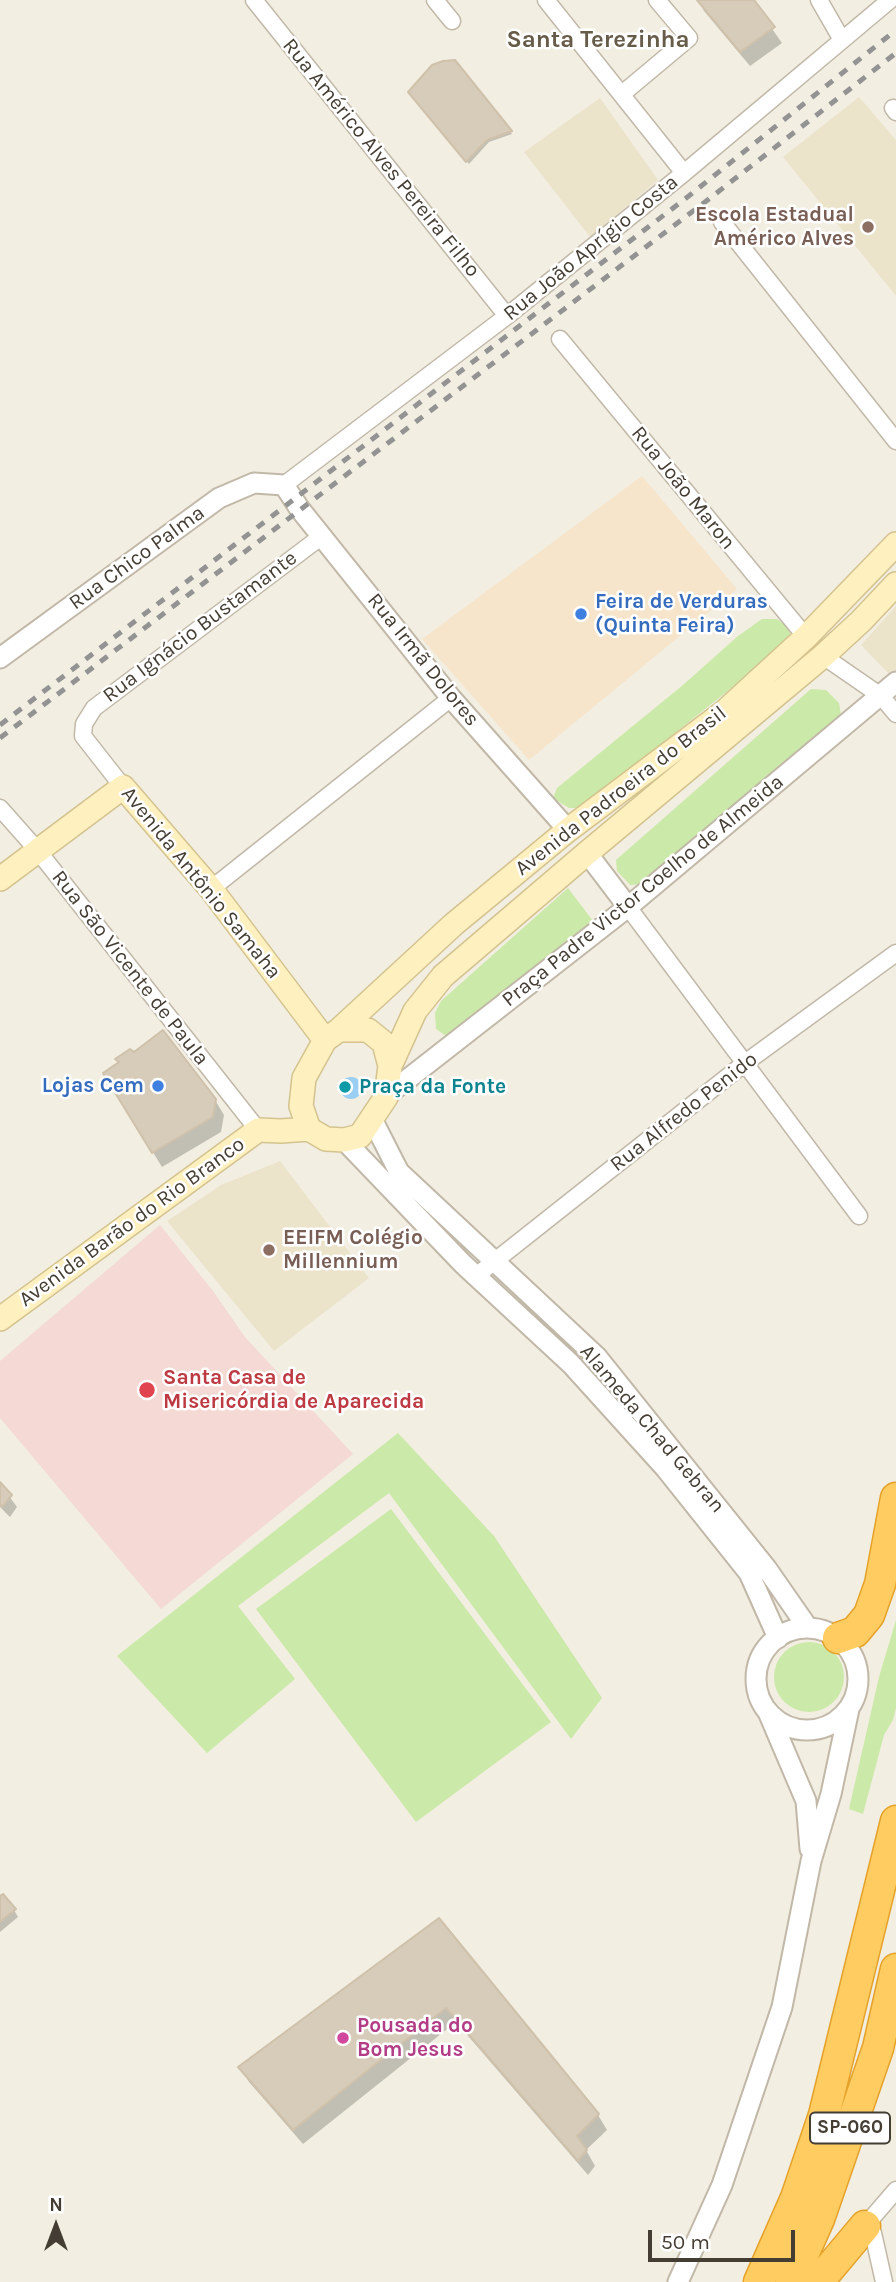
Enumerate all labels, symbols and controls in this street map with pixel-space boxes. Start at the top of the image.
district label: Santa Terezinha [506,26,690,54]
street label: Rua Américo Alves Pereira Filho [277,34,485,282]
street label: Rua João Aprígio Costa [498,170,684,326]
place label: Escola Estadual Américo Alves [695,202,854,252]
marker: Escola Estadual Américo Alves [860,219,876,235]
street label: Rua João Maron [626,421,740,555]
street label: Rua Chico Palma [64,500,210,616]
street label: Rua Ignácio Bustamante [98,546,302,708]
street label: Rua Irmã Dolores [362,588,484,732]
place label: Feira de Verduras (Quinta Feira) [595,589,768,639]
marker: Feira de Verduras (Quinta Feira) [573,606,589,622]
street label: Avenida Padroeira do Brasil [510,701,732,881]
street label: Praça Padre Victor Coelho de Almeida [497,770,789,1012]
street label: Avenida Antônio Samaha [116,782,286,984]
street label: Rua São Vicente de Paula [46,866,214,1070]
street label: Rua Alfredo Penido [605,1047,763,1177]
place label: Lojas Cem [42,1073,144,1099]
place label: Praça da Fonte [359,1074,506,1100]
marker: Lojas Cem [150,1078,166,1094]
marker: Praça da Fonte [337,1079,353,1095]
street label: Avenida Barão do Rio Branco [14,1132,250,1312]
place label: EEIFM Colégio Millennium [283,1225,423,1275]
marker: EEIFM Colégio Millennium [261,1242,277,1258]
street label: Alameda Chad Gebran [574,1340,730,1518]
place label: Santa Casa de Misericórdia de Aparecida [163,1365,424,1415]
marker: Santa Casa de Misericórdia de Aparecida [137,1380,157,1400]
place label: Pousada do Bom Jesus [357,2013,473,2063]
marker: Pousada do Bom Jesus [335,2030,351,2046]
road number: SP-060 [810,2112,890,2144]
north arrow [21,2191,91,2261]
text: N [49,2194,63,2216]
scale bar [651,2216,798,2260]
text: 50 m [661,2230,710,2254]

